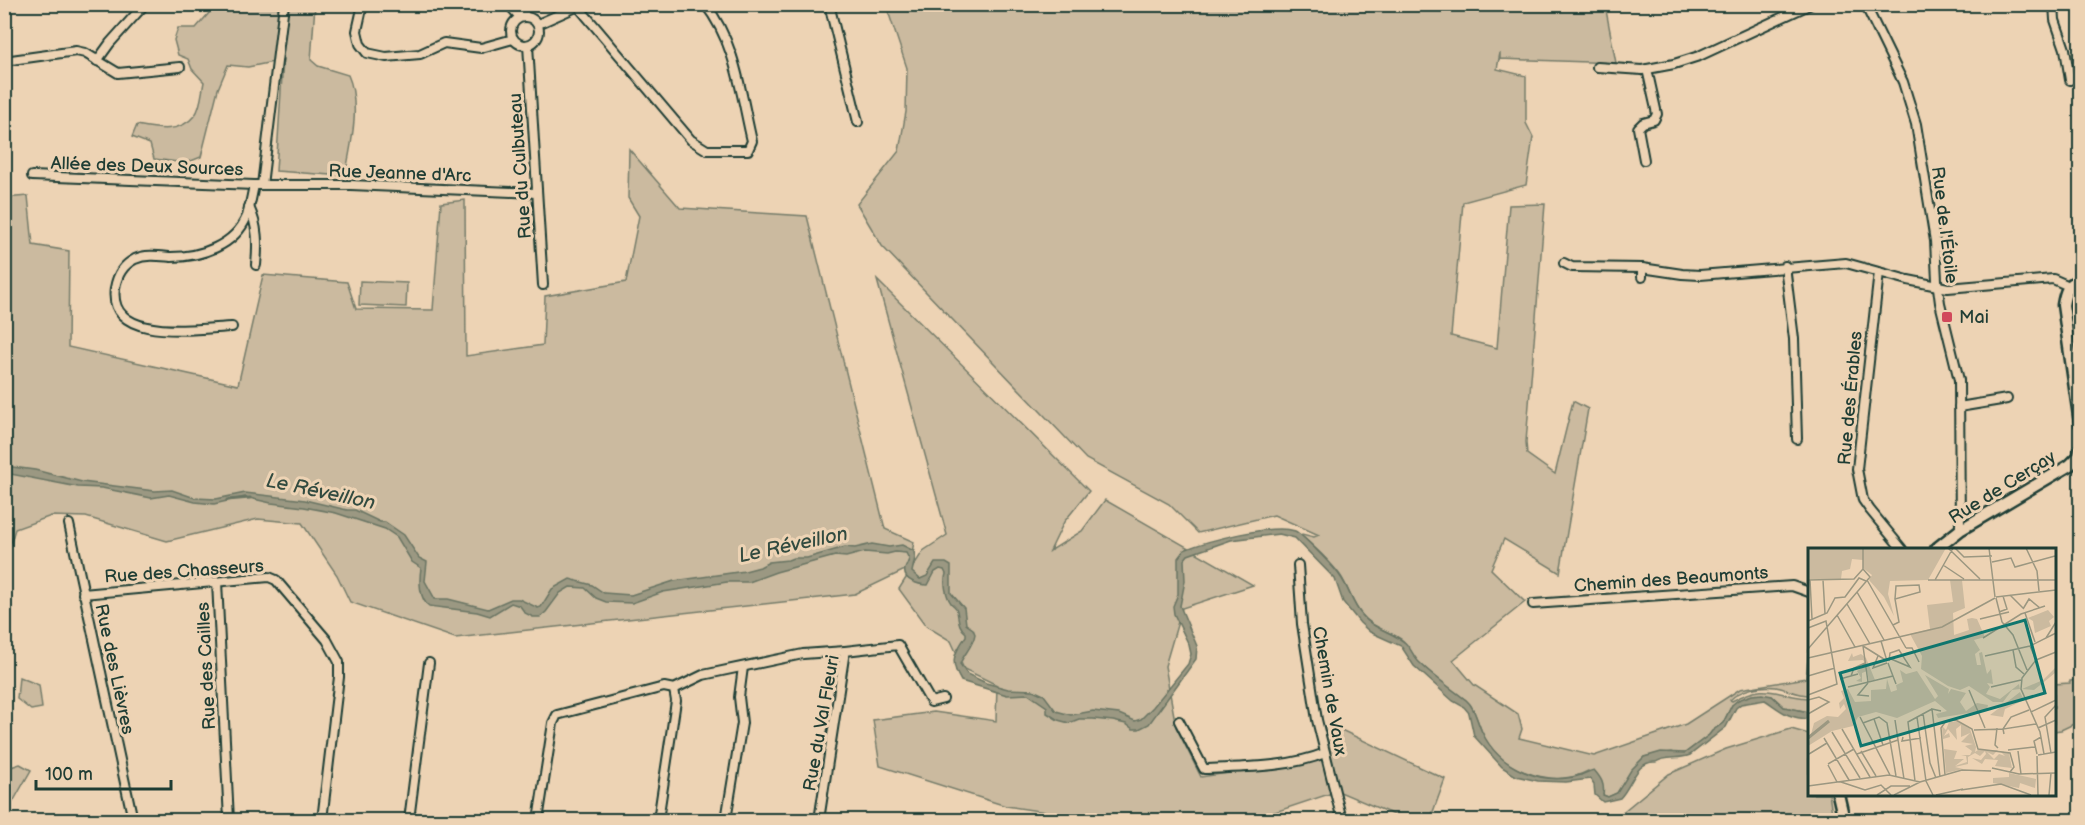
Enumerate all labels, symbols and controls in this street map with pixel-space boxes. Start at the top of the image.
street label: Rue du Culbuteau [505,92,536,240]
street label: Allée des Deux Sources [50,153,244,180]
street label: Rue Jeanne d'Arc [328,161,472,186]
street label: Rue de l'Étoile [1927,165,1964,285]
place label: Mai [1959,307,1989,328]
marker: Mai [1940,310,1954,324]
street label: Rue des Érables [1832,330,1867,466]
street label: Rue de Cerçay [1945,446,2060,529]
water label: Le Réveillon [264,469,377,515]
water label: Le Réveillon [737,522,850,568]
inset map [1808,548,2055,795]
street label: Rue des Chasseurs [104,555,265,588]
street label: Chemin des Beaumonts [1573,562,1769,597]
street label: Rue des Lièvres [90,602,139,736]
street label: Rue des Cailles [193,602,220,730]
street label: Chemin de Vaux [1308,625,1351,758]
street label: Rue du Val Fleuri [799,653,844,793]
scale bar [36,753,171,791]
text: 100 m [45,764,93,785]

